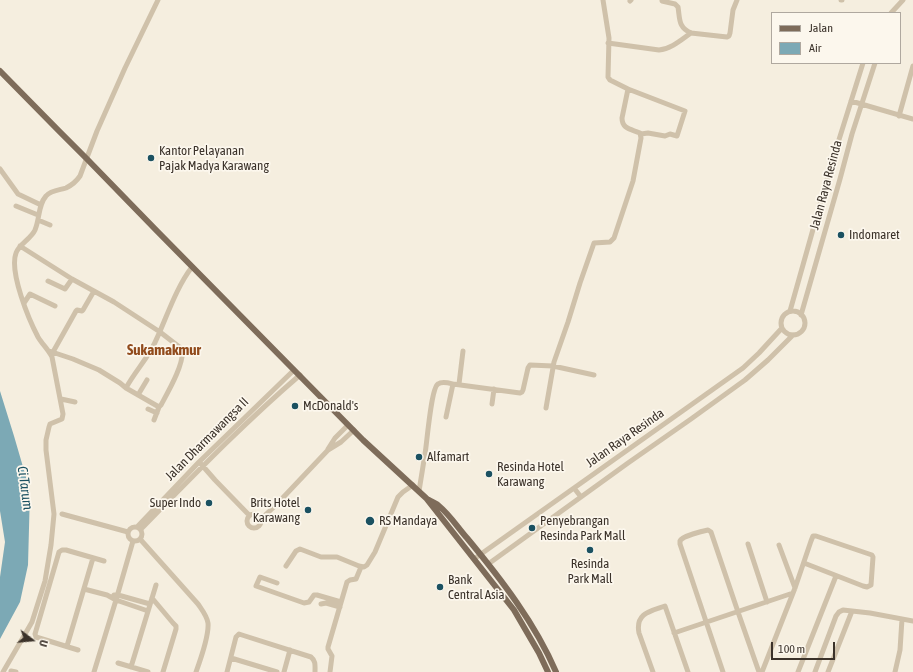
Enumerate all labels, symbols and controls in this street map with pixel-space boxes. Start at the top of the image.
legend [771,12,901,64]
text: Jalan [809,21,833,35]
text: Air [809,41,821,55]
street label: Jalan Raya Resinda [807,139,845,231]
place label: Kantor Pelayanan Pajak Madya Karawang [159,143,269,174]
marker: Kantor Pelayanan Pajak Madya Karawang [146,153,156,163]
place label: Indomaret [849,227,900,243]
marker: Indomaret [836,230,846,240]
district label: Sukamakmur [127,341,201,359]
street label: Jalan Dharmawangsa II [162,394,252,484]
place label: McDonald's [303,398,358,414]
marker: McDonald's [290,401,300,411]
street label: Jalan Raya Resinda [583,405,667,471]
place label: Alfamart [427,449,469,465]
marker: Alfamart [414,452,424,462]
place label: Resinda Hotel Karawang [497,459,564,490]
water label: Ci Tarum [14,465,36,511]
marker: Resinda Hotel Karawang [484,469,494,479]
place label: Super Indo [150,495,201,511]
place label: Brits Hotel Karawang [250,495,300,526]
marker: Super Indo [204,498,214,508]
marker: Brits Hotel Karawang [303,505,313,515]
place label: RS Mandaya [379,513,437,529]
place label: Penyebrangan Resinda Park Mall [540,513,625,544]
marker: RS Mandaya [364,515,376,527]
marker: Penyebrangan Resinda Park Mall [527,523,537,533]
marker: Resinda Park Mall [585,545,595,555]
place label: Resinda Park Mall [567,556,613,587]
place label: Bank Central Asia [448,572,505,603]
marker: Bank Central Asia [435,582,445,592]
north arrow [12,620,52,660]
scale bar [773,634,837,660]
text: U [37,639,50,648]
text: 100 m [778,642,805,656]

